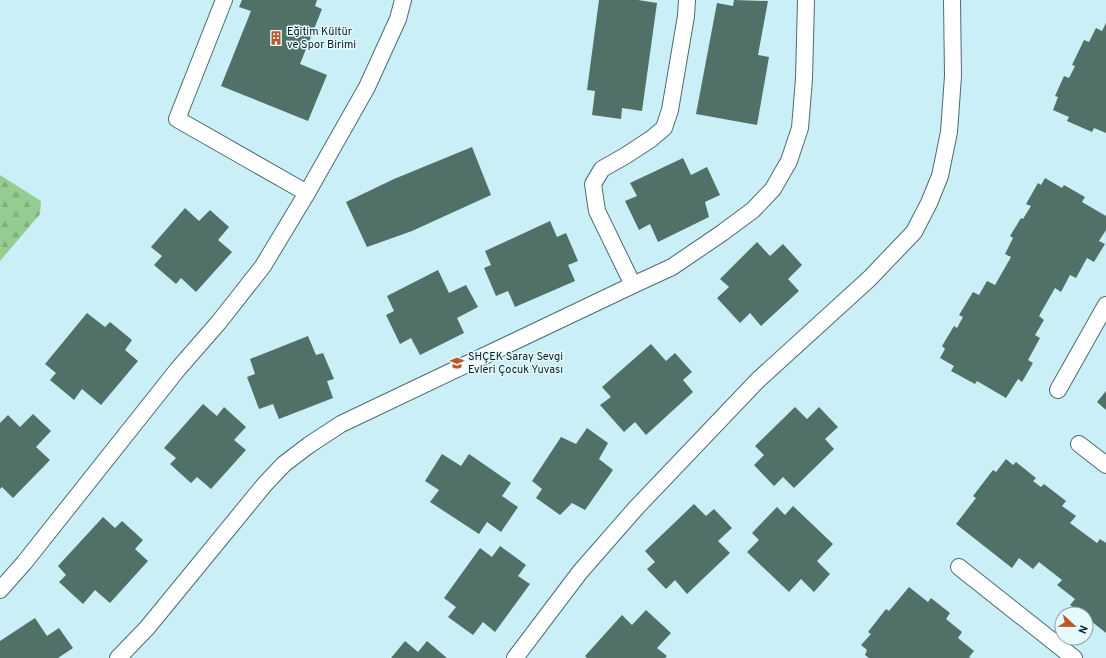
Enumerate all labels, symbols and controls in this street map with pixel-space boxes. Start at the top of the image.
place label: Eğitim Kültür ve Spor Birimi [287,25,356,52]
building icon: Eğitim Kültür ve Spor Birimi [268,30,284,46]
place label: SHÇEK Saray Sevgi Evleri Çocuk Yuvası [468,350,563,377]
school or university icon: SHÇEK Saray Sevgi Evleri Çocuk Yuvası [449,355,465,371]
north arrow [1054,606,1094,646]
text: N [1074,623,1090,636]

